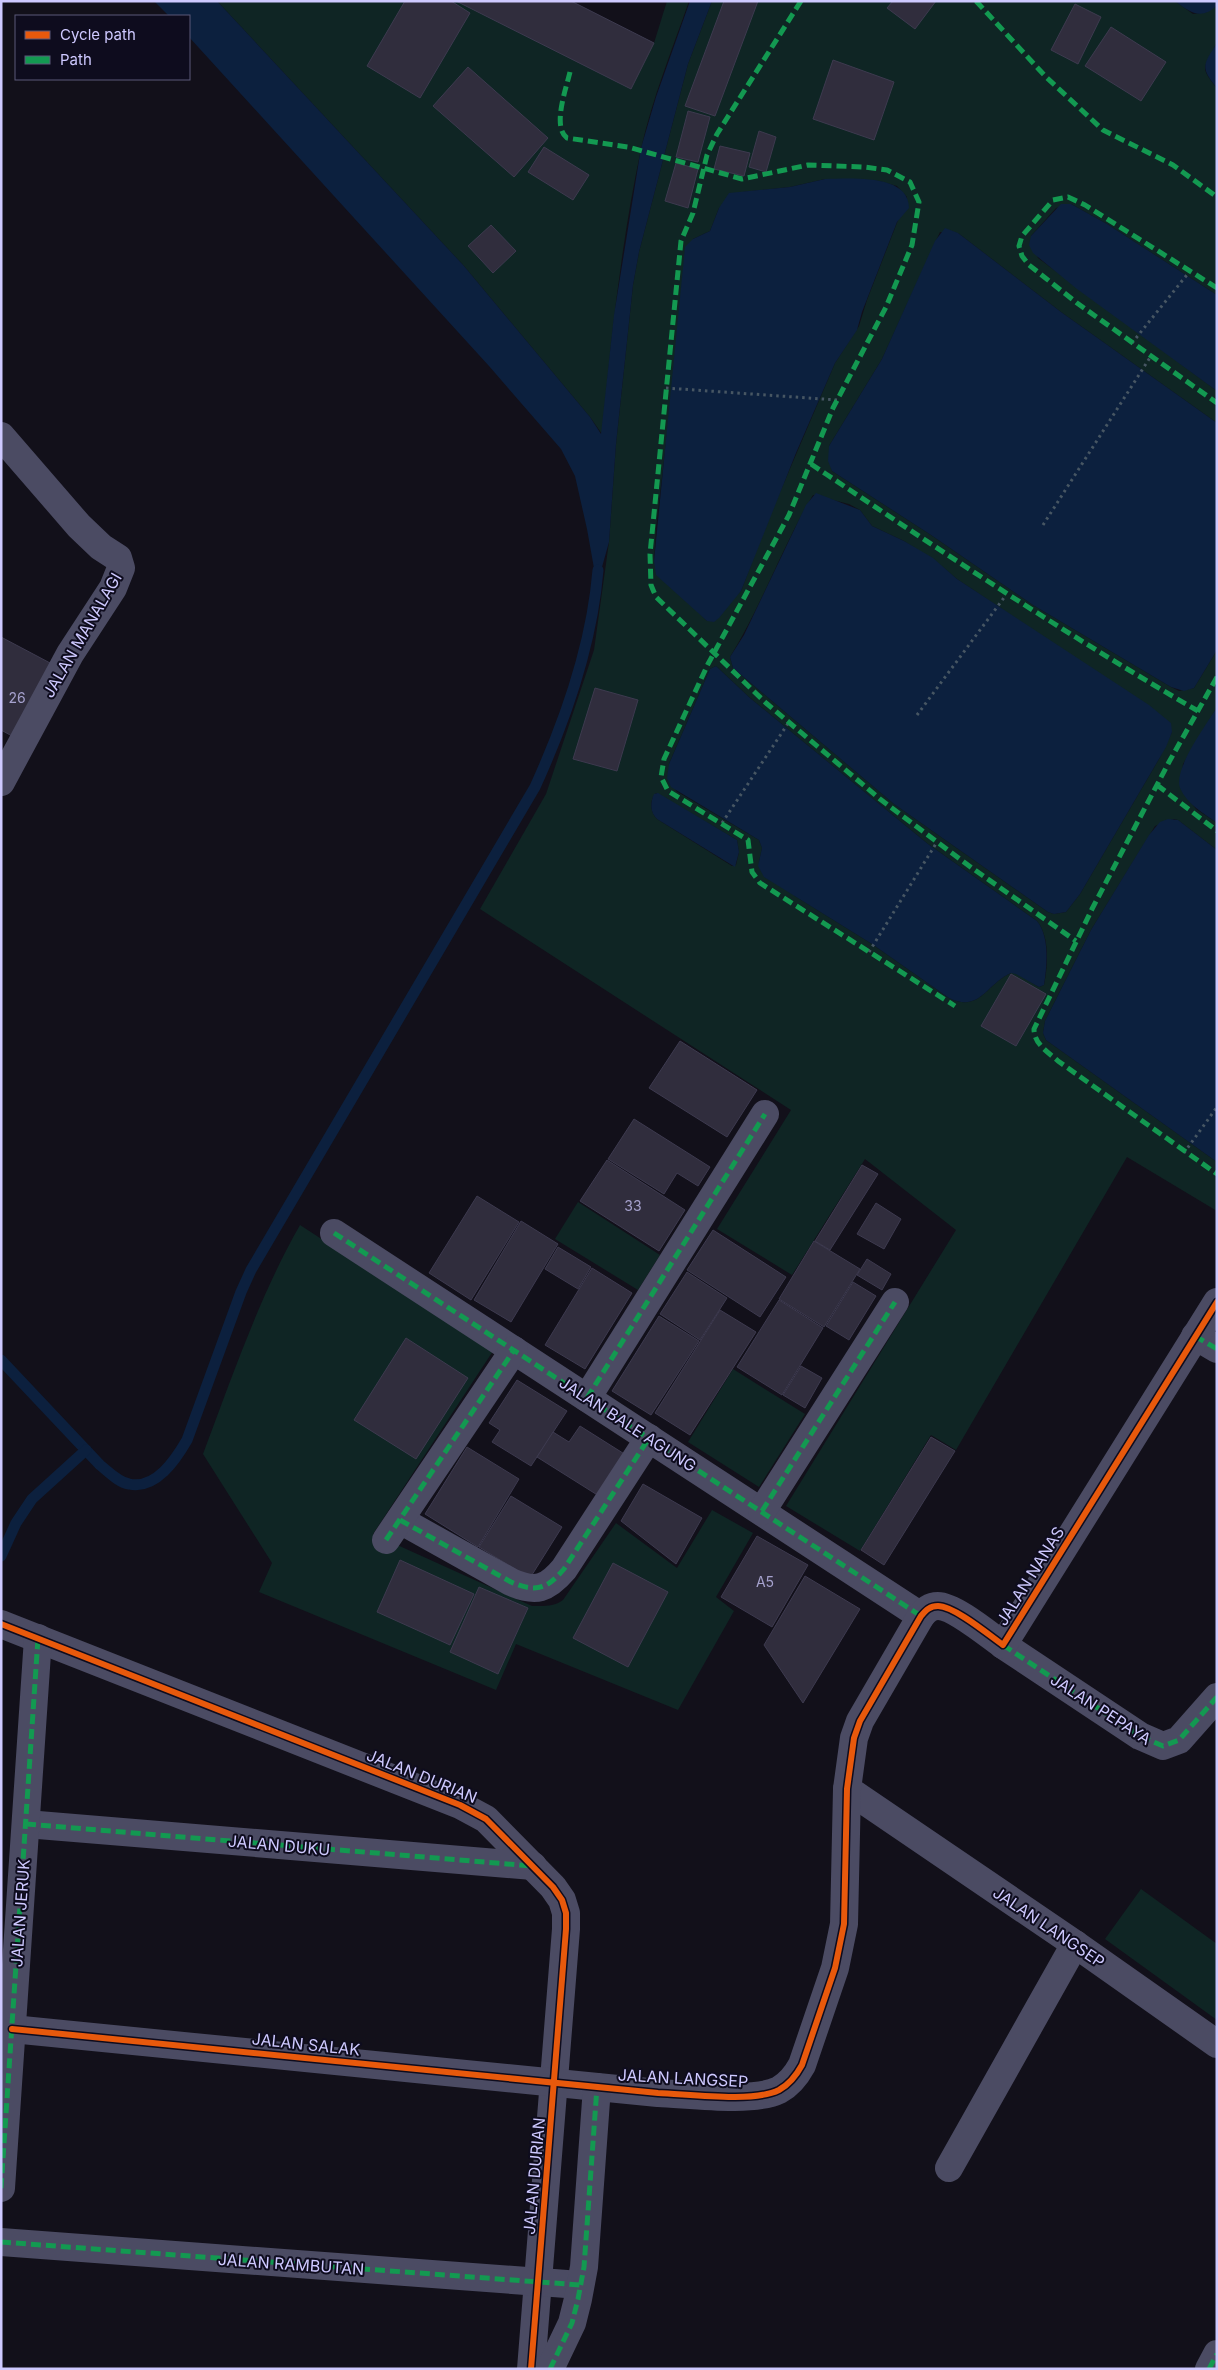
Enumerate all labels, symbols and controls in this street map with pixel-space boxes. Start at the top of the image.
legend [15,15,190,80]
text: Cycle path [60,25,136,44]
text: Path [60,50,92,69]
street label: JALAN MANALAGI [38,569,126,701]
house number: 26 [8,689,26,706]
house number: 33 [624,1197,642,1214]
street label: JALAN BALE AGUNG [556,1372,700,1476]
street label: JALAN NANAS [992,1523,1068,1629]
house number: A5 [756,1573,774,1590]
street label: JALAN PEPAYA [1047,1669,1155,1749]
street label: JALAN DURIAN [364,1745,480,1807]
street label: JALAN DUKU [227,1831,331,1859]
street label: JALAN JERUK [6,1858,34,1968]
street label: JALAN LANGSEP [989,1882,1109,1972]
street label: JALAN SALAK [251,2028,361,2060]
street label: JALAN LANGSEP [617,2065,749,2091]
street label: JALAN DURIAN [519,2117,549,2235]
street label: JALAN RAMBUTAN [217,2249,365,2279]

